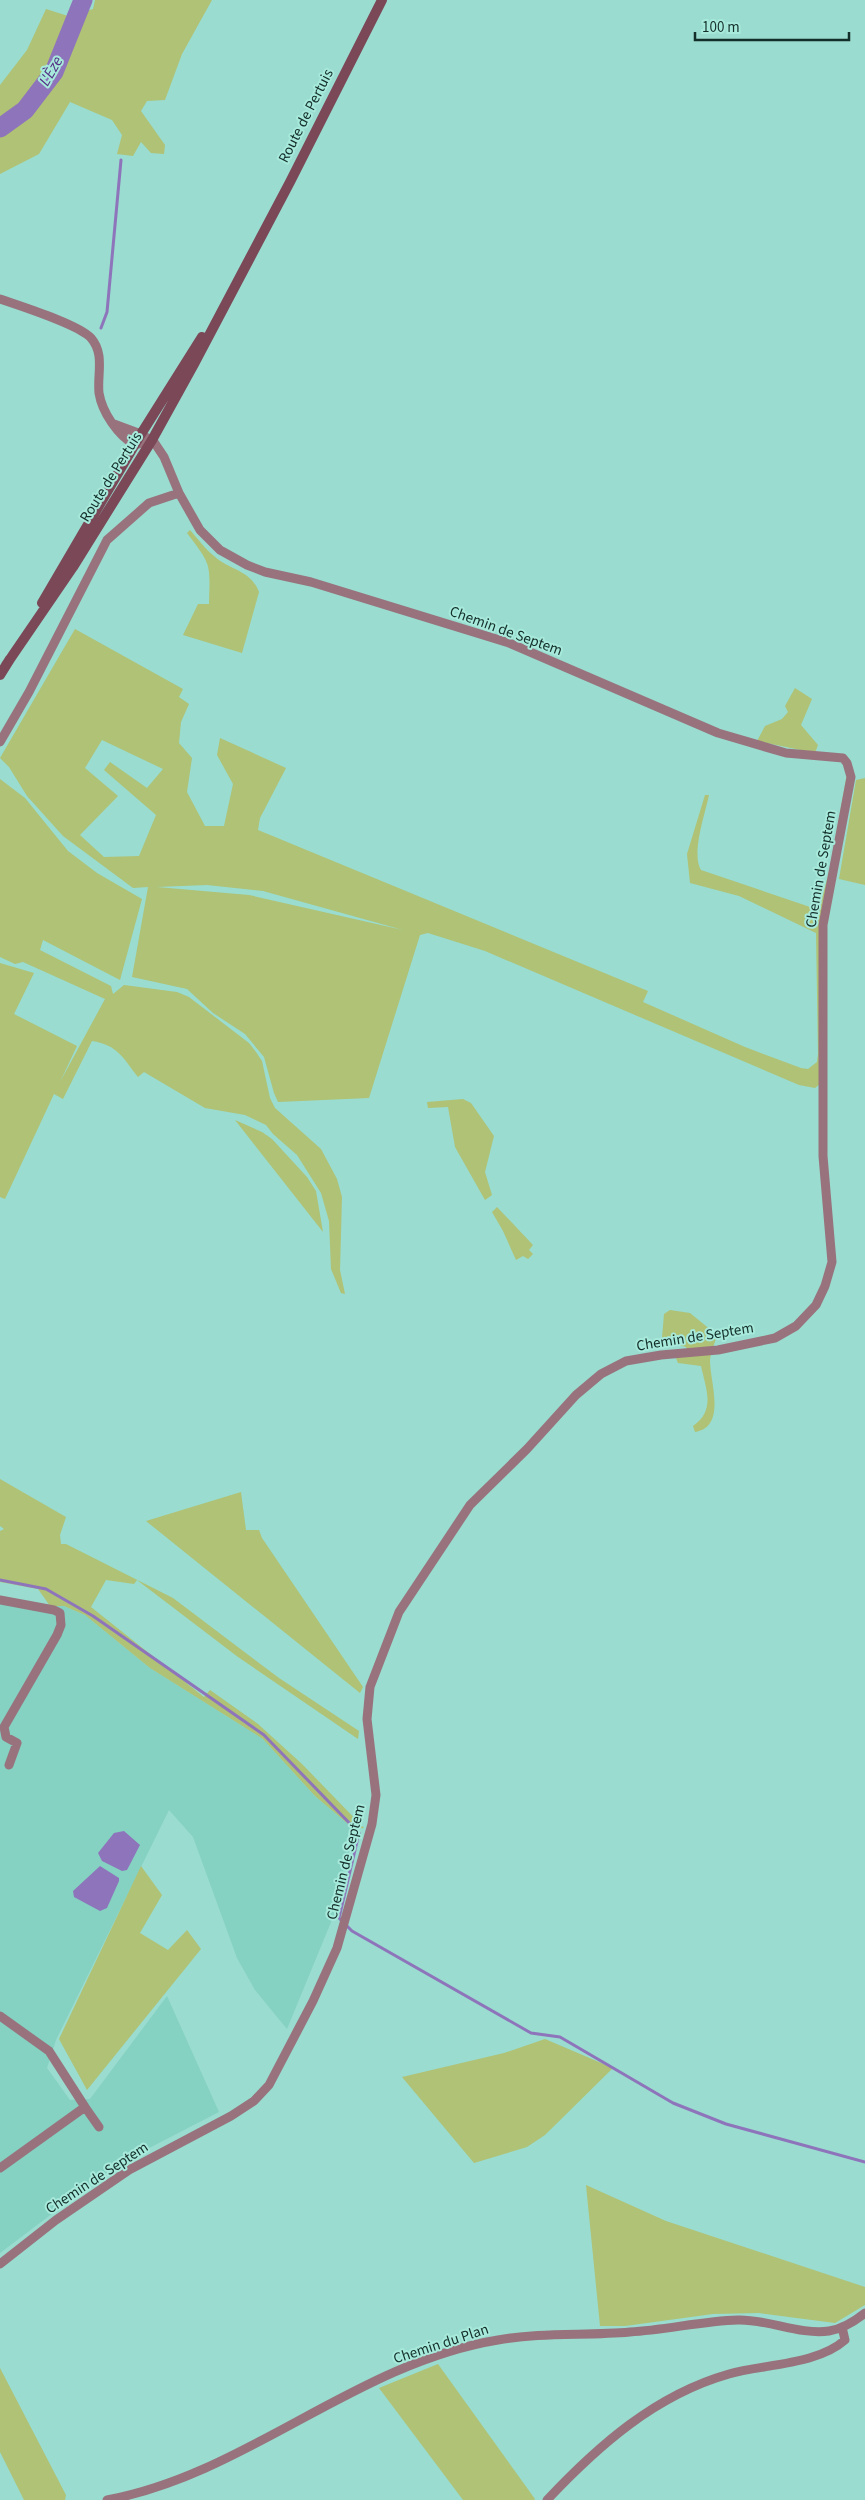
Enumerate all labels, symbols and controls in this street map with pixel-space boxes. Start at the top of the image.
scale bar [695,10,849,42]
text: 100 m [702,17,740,38]
water label: L'Èze [34,52,68,90]
street label: Route de Pertuis [273,65,339,167]
street label: Route de Pertuis [75,428,147,526]
street label: Chemin de Septem [447,601,565,661]
street label: Chemin de Septem [800,809,842,929]
street label: Chemin de Septem [635,1317,755,1357]
street label: Chemin de Septem [321,1802,371,1922]
street label: Chemin de Septem [42,2137,152,2219]
street label: Chemin du Plan [391,2319,491,2369]

